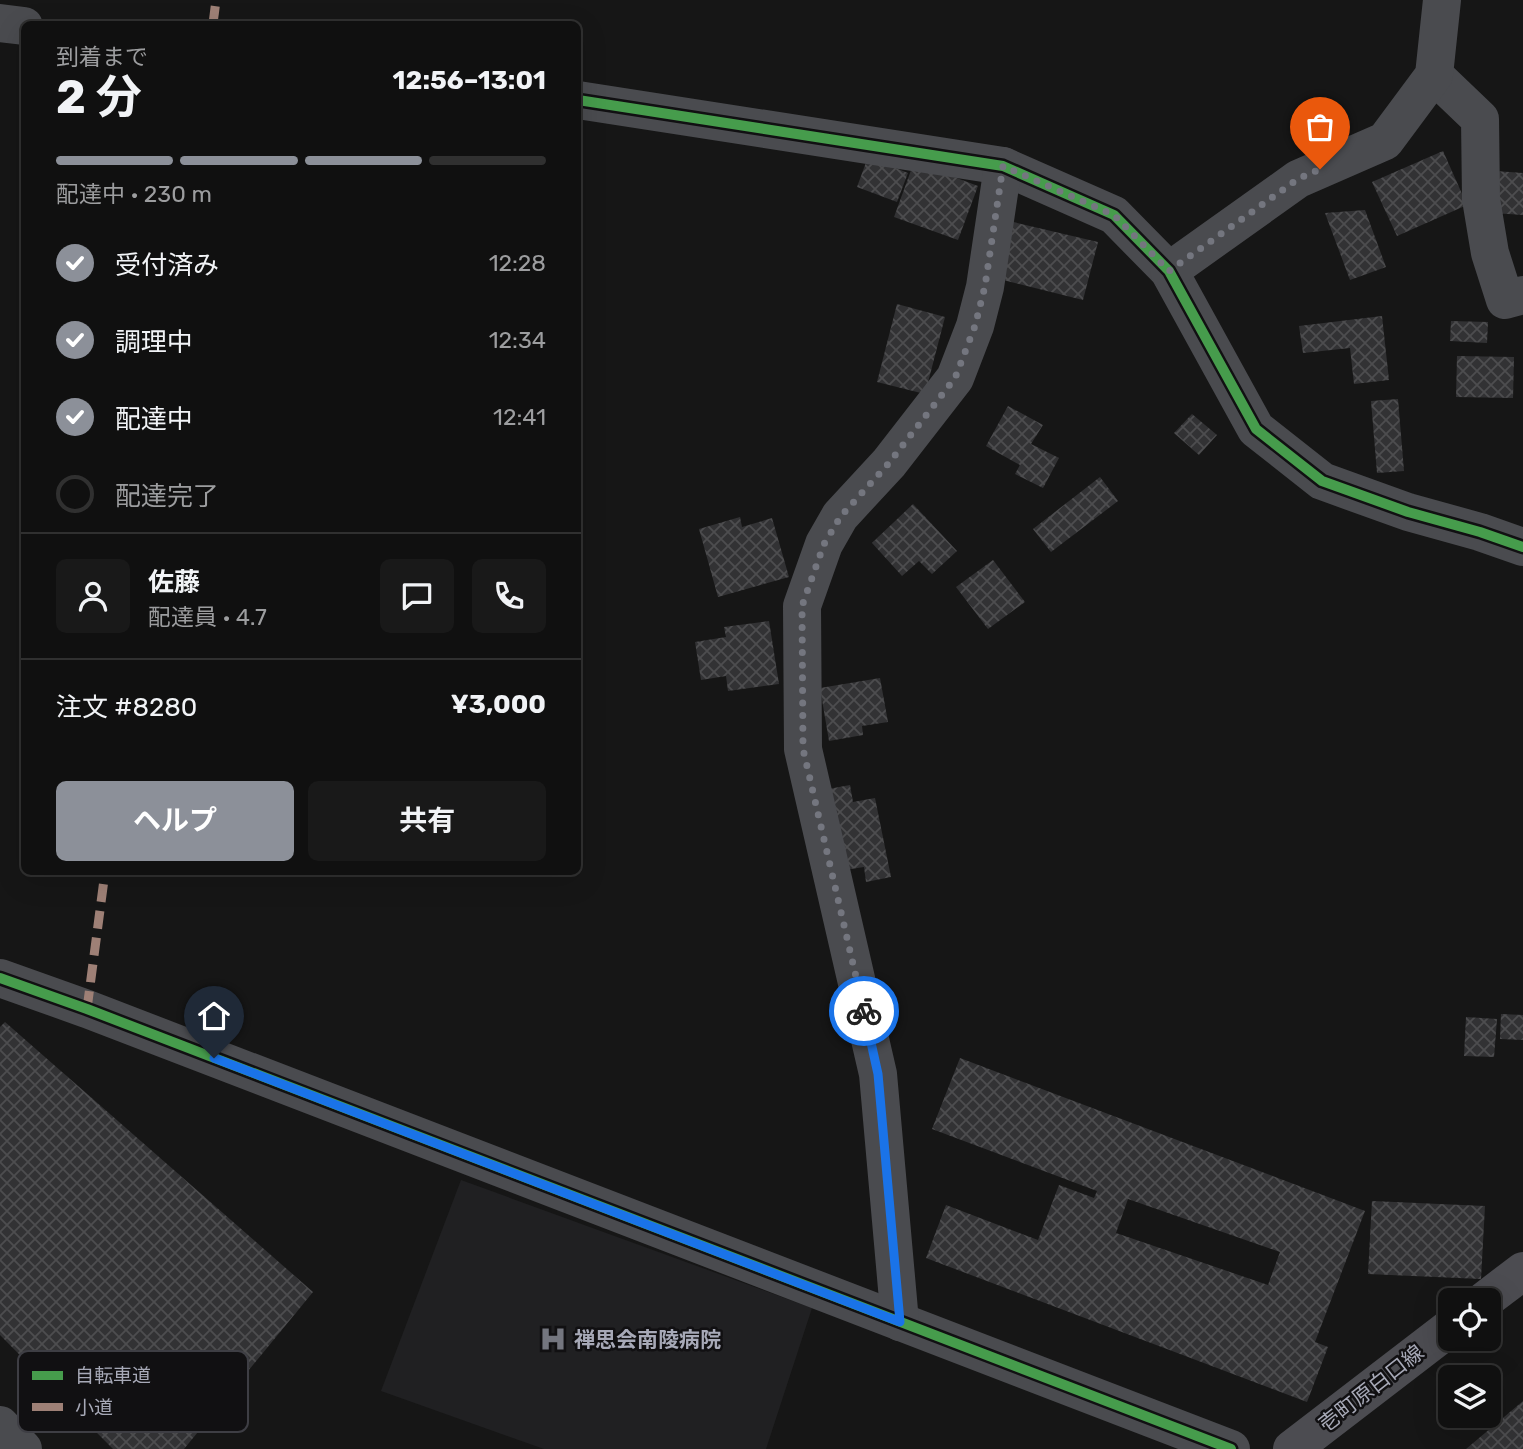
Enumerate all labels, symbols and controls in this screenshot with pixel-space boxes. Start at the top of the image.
text: 到着まで [56,43,148,71]
text: 12:56–13:01 [393,65,546,96]
text: 2 分 [56,70,142,125]
pin [1290,97,1350,169]
icon: bag [1301,108,1339,146]
text: 配達中 · 230 m [56,180,212,208]
icon: check [56,244,94,282]
text: 12:28 [489,249,546,277]
text: 受付済み [115,250,219,281]
icon: check [56,321,94,359]
text: 12:34 [489,326,546,354]
text: 調理中 [115,327,193,358]
icon: check [56,398,94,436]
text: 12:41 [493,403,546,431]
text: 配達中 [115,404,193,435]
text: 配達完了 [115,481,219,512]
button: person [56,559,130,633]
button: chat [380,559,454,633]
button: phone [472,559,546,633]
text: 佐藤 [148,567,200,598]
text: 配達員 · 4.7 [148,603,267,631]
text: ¥3,000 [451,689,546,720]
text: 注文 #8280 [56,692,197,723]
button: ヘルプ [56,781,294,861]
button: 共有 [308,781,546,861]
courier [829,976,899,1046]
pin [184,986,244,1058]
icon: bike [845,992,883,1030]
icon: home [195,997,233,1035]
map controls [1438,1288,1501,1428]
button: locate [1438,1288,1501,1351]
hospital icon: 禅思会南陵病院 [538,1324,568,1354]
place label: 禅思会南陵病院 [574,1327,721,1352]
street label: 壱町原白口線 [1314,1339,1428,1437]
legend [18,1351,248,1432]
text: 自転車道 [75,1364,151,1387]
button: layers [1438,1365,1501,1428]
text: 小道 [75,1396,113,1419]

